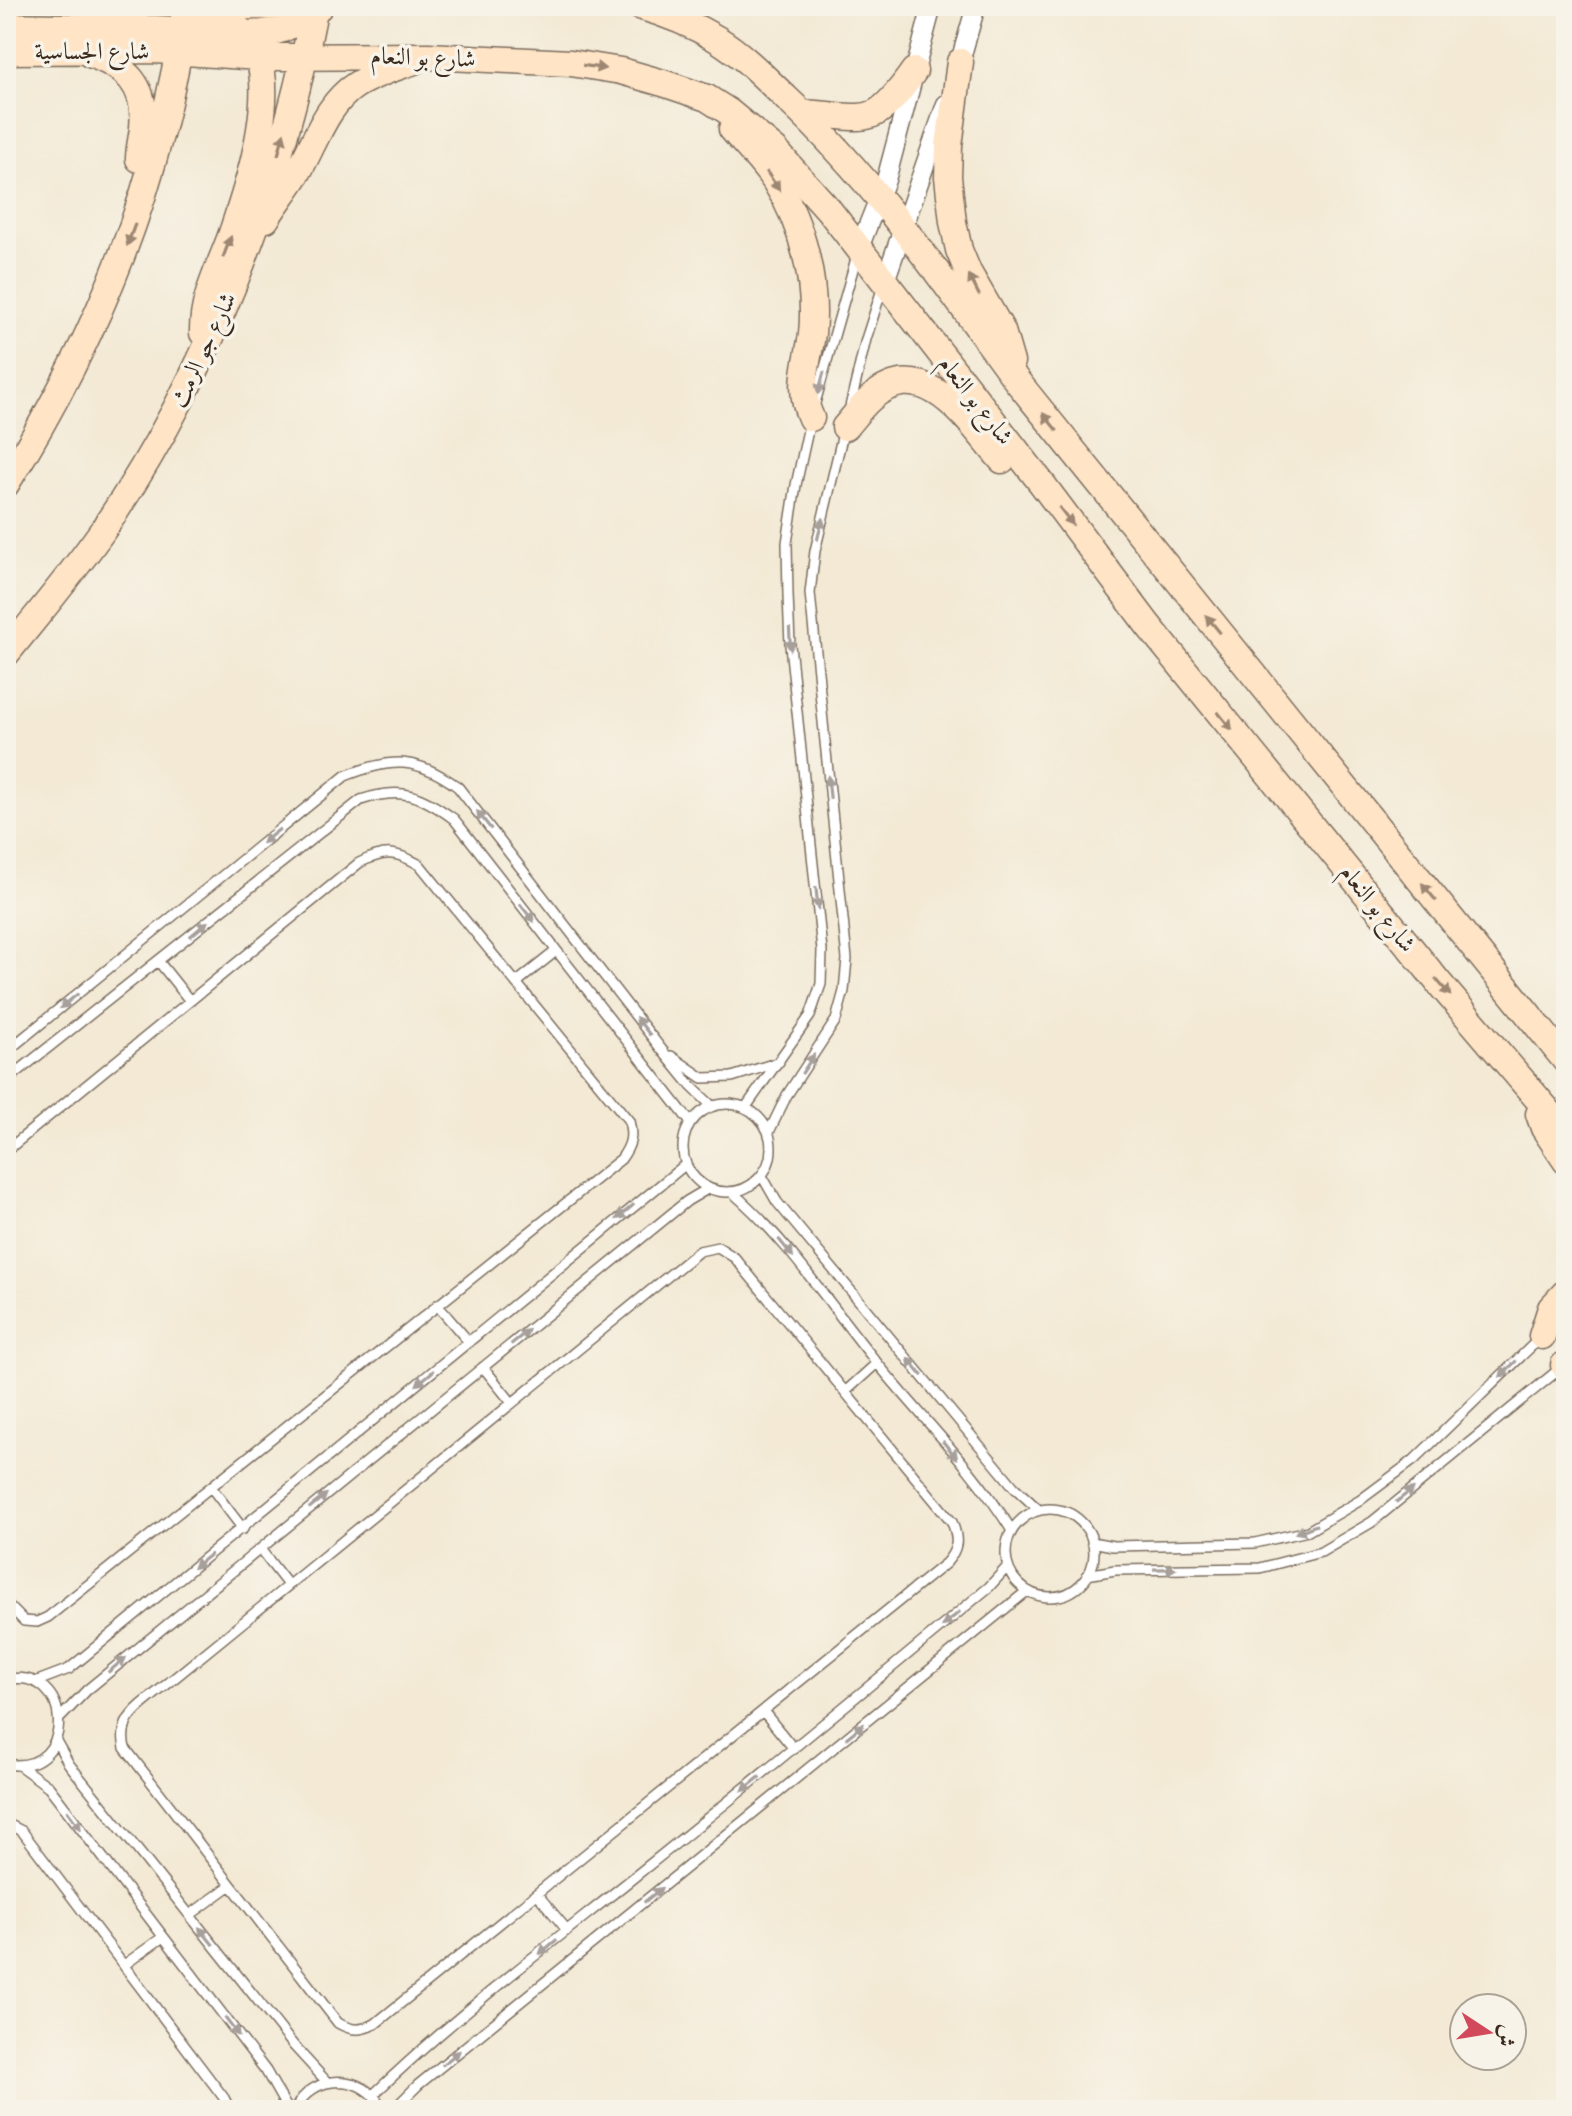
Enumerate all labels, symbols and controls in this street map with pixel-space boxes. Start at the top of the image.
street label: شارع الجساسية [35,37,149,71]
street label: شارع بو النعام [370,41,476,80]
one-way arrow [582,61,607,74]
one-way arrow [276,131,288,156]
one-way arrow [765,171,780,192]
one-way arrow [124,223,136,247]
one-way arrow [221,235,234,259]
one-way arrow [968,273,981,296]
street label: شارع جو الرمث [164,288,247,415]
street label: شارع بو النعام [927,350,1019,454]
one-way arrow [814,370,826,395]
one-way arrow [1042,412,1058,432]
one-way arrow [1057,506,1073,526]
one-way arrow [814,516,827,541]
one-way arrow [1205,614,1222,634]
one-way arrow [784,627,797,652]
one-way arrow [1217,711,1233,731]
one-way arrow [823,774,836,799]
one-way arrow [476,810,492,830]
one-way arrow [260,828,281,845]
street label: شارع بو النعام [1329,858,1422,962]
one-way arrow [1421,882,1438,902]
one-way arrow [810,886,823,911]
one-way arrow [519,903,535,923]
one-way arrow [189,921,209,938]
one-way arrow [1434,977,1451,997]
one-way arrow [59,992,79,1009]
one-way arrow [635,1016,651,1036]
one-way arrow [800,1054,815,1075]
one-way arrow [615,1203,635,1220]
one-way arrow [777,1238,793,1258]
one-way arrow [510,1329,530,1346]
one-way arrow [907,1357,924,1377]
one-way arrow [1499,1360,1518,1378]
one-way arrow [415,1369,435,1386]
one-way arrow [941,1439,958,1459]
one-way arrow [1395,1487,1415,1504]
one-way arrow [308,1493,328,1510]
one-way arrow [1294,1524,1318,1536]
one-way arrow [192,1553,212,1569]
one-way arrow [1153,1563,1178,1575]
one-way arrow [942,1610,962,1627]
one-way arrow [107,1658,127,1674]
one-way arrow [845,1723,865,1739]
one-way arrow [740,1775,761,1792]
one-way arrow [66,1810,82,1831]
one-way arrow [643,1887,663,1903]
one-way arrow [198,1926,214,1946]
one-way arrow [538,1938,558,1954]
north arrow [1448,1992,1528,2072]
one-way arrow [224,2017,240,2037]
text: ش [1491,2022,1522,2049]
one-way arrow [441,2051,461,2067]

